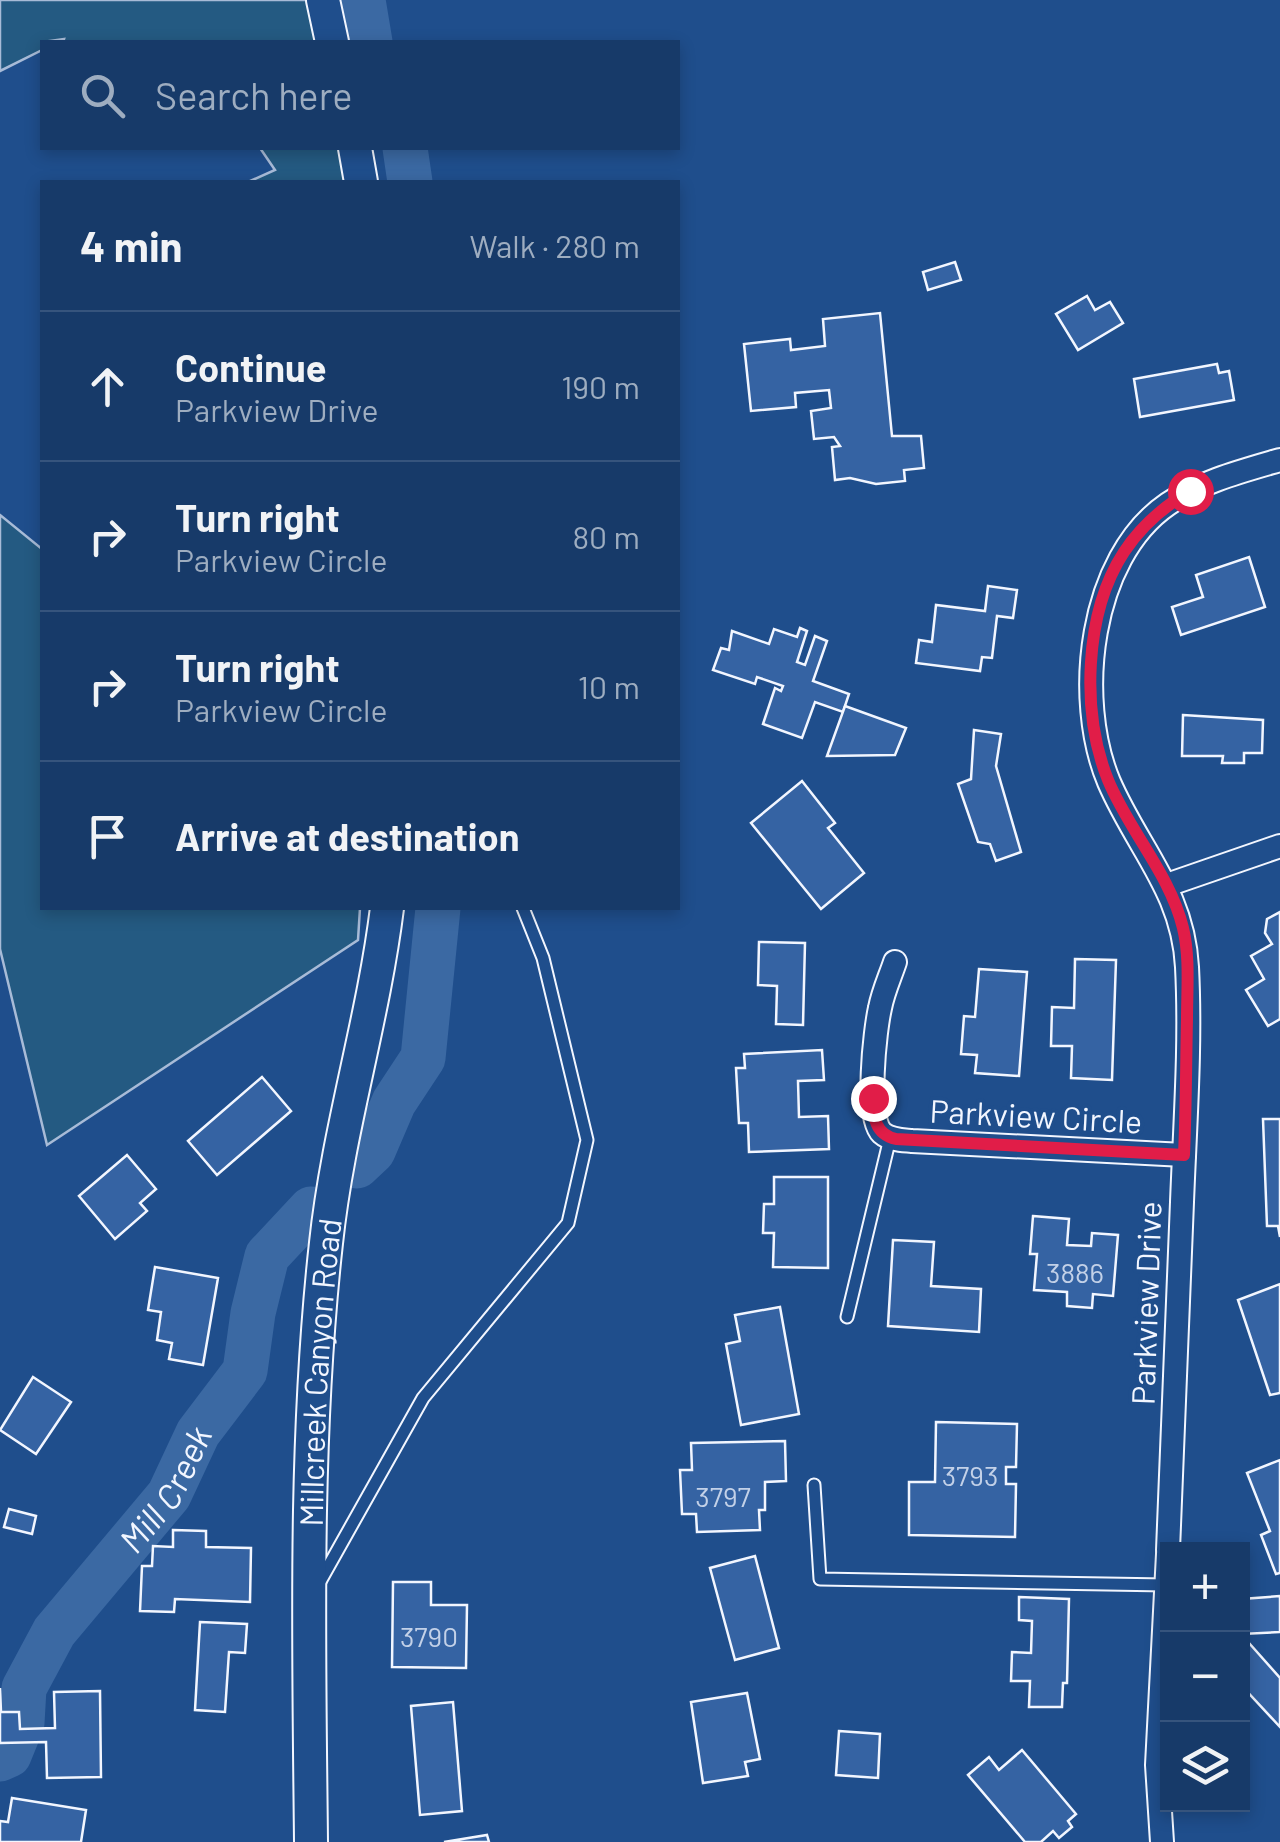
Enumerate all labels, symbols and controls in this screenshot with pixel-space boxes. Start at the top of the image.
search box [40,40,680,150]
icon: search [75,68,130,123]
text: Search here [155,72,353,118]
text: 4 min [80,220,183,270]
text: Walk · 280 m [469,226,640,264]
text: Continue [175,344,326,390]
icon: ahead [80,359,135,414]
text: 190 m [561,367,640,405]
text: Parkview Drive [175,390,379,428]
route start [1168,469,1214,515]
text: Turn right [175,494,340,540]
icon: right [80,509,135,564]
text: 80 m [572,517,640,555]
text: Parkview Circle [175,540,387,578]
text: Turn right [175,644,340,690]
icon: right [80,659,135,714]
text: 10 m [578,667,640,705]
text: Parkview Circle [175,690,387,728]
icon: arrive [80,809,135,864]
text: Arrive at destination [175,813,520,859]
route end [851,1076,897,1122]
street label: Parkview Circle [929,1090,1143,1140]
street label: Parkview Drive [1122,1201,1168,1405]
street label: Millcreek Canyon Road [291,1216,348,1527]
house number: 3886 [1046,1255,1104,1289]
water label: Mill Creek [109,1419,219,1560]
house number: 3793 [942,1458,998,1492]
house number: 3797 [695,1479,751,1513]
map controls [1160,1542,1250,1812]
button: + [1160,1542,1250,1632]
house number: 3790 [400,1619,458,1653]
button: − [1160,1632,1250,1722]
button: layers [1160,1722,1250,1812]

